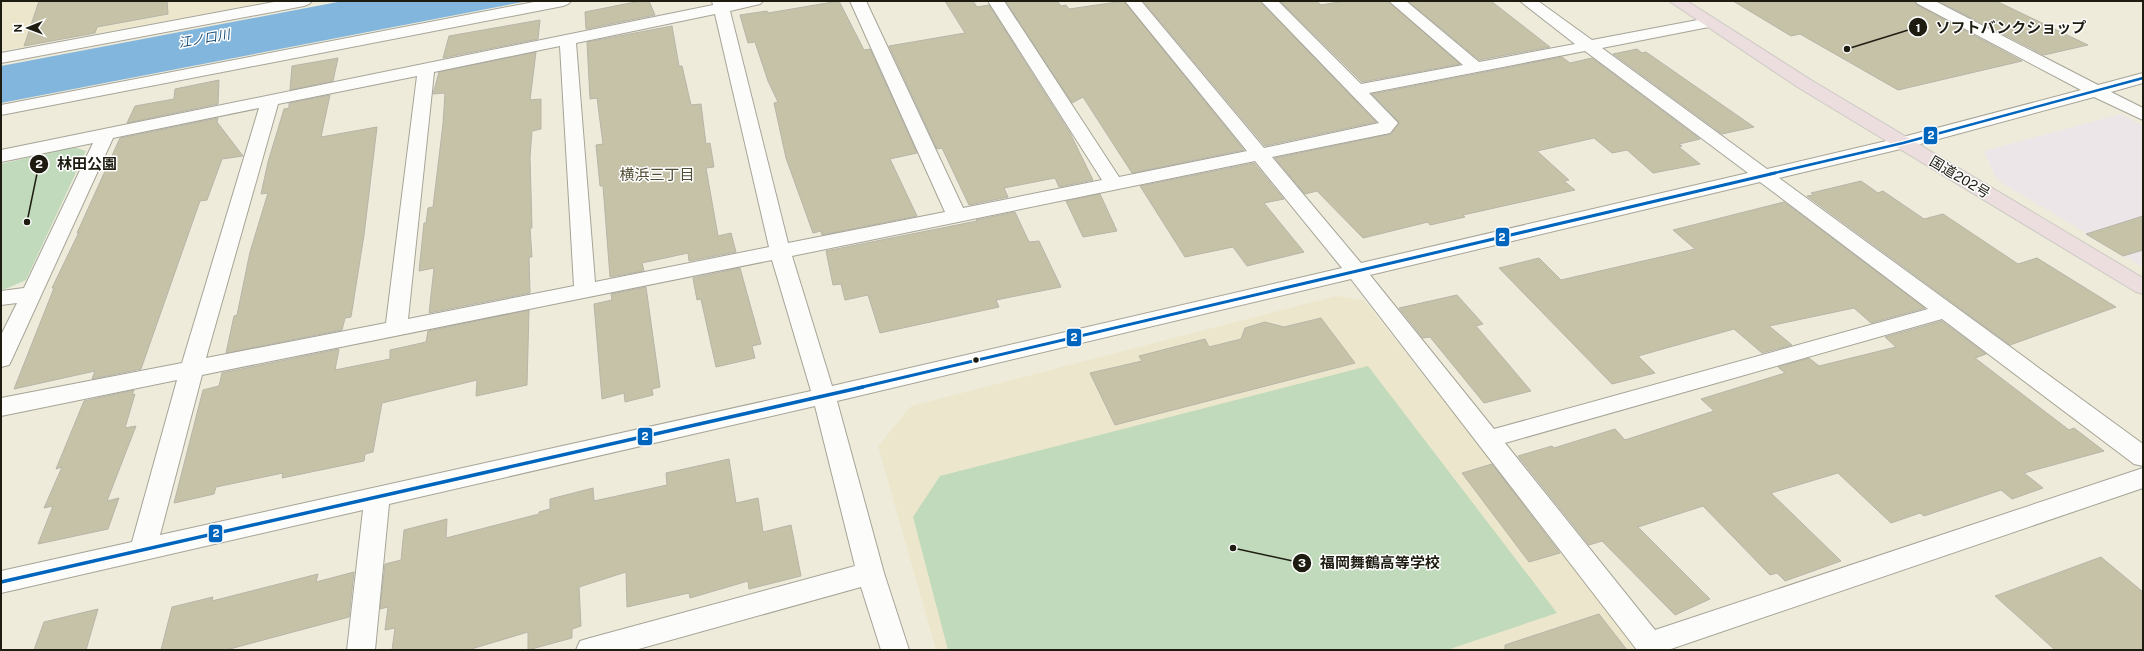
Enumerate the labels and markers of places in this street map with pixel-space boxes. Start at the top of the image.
callout: ソフトバンクショップ [1908,14,2094,41]
callout: 林田公園 [29,150,125,177]
unlabelled marker [971,355,981,365]
callout: 福岡舞鶴高等学校 [1292,549,1448,576]

